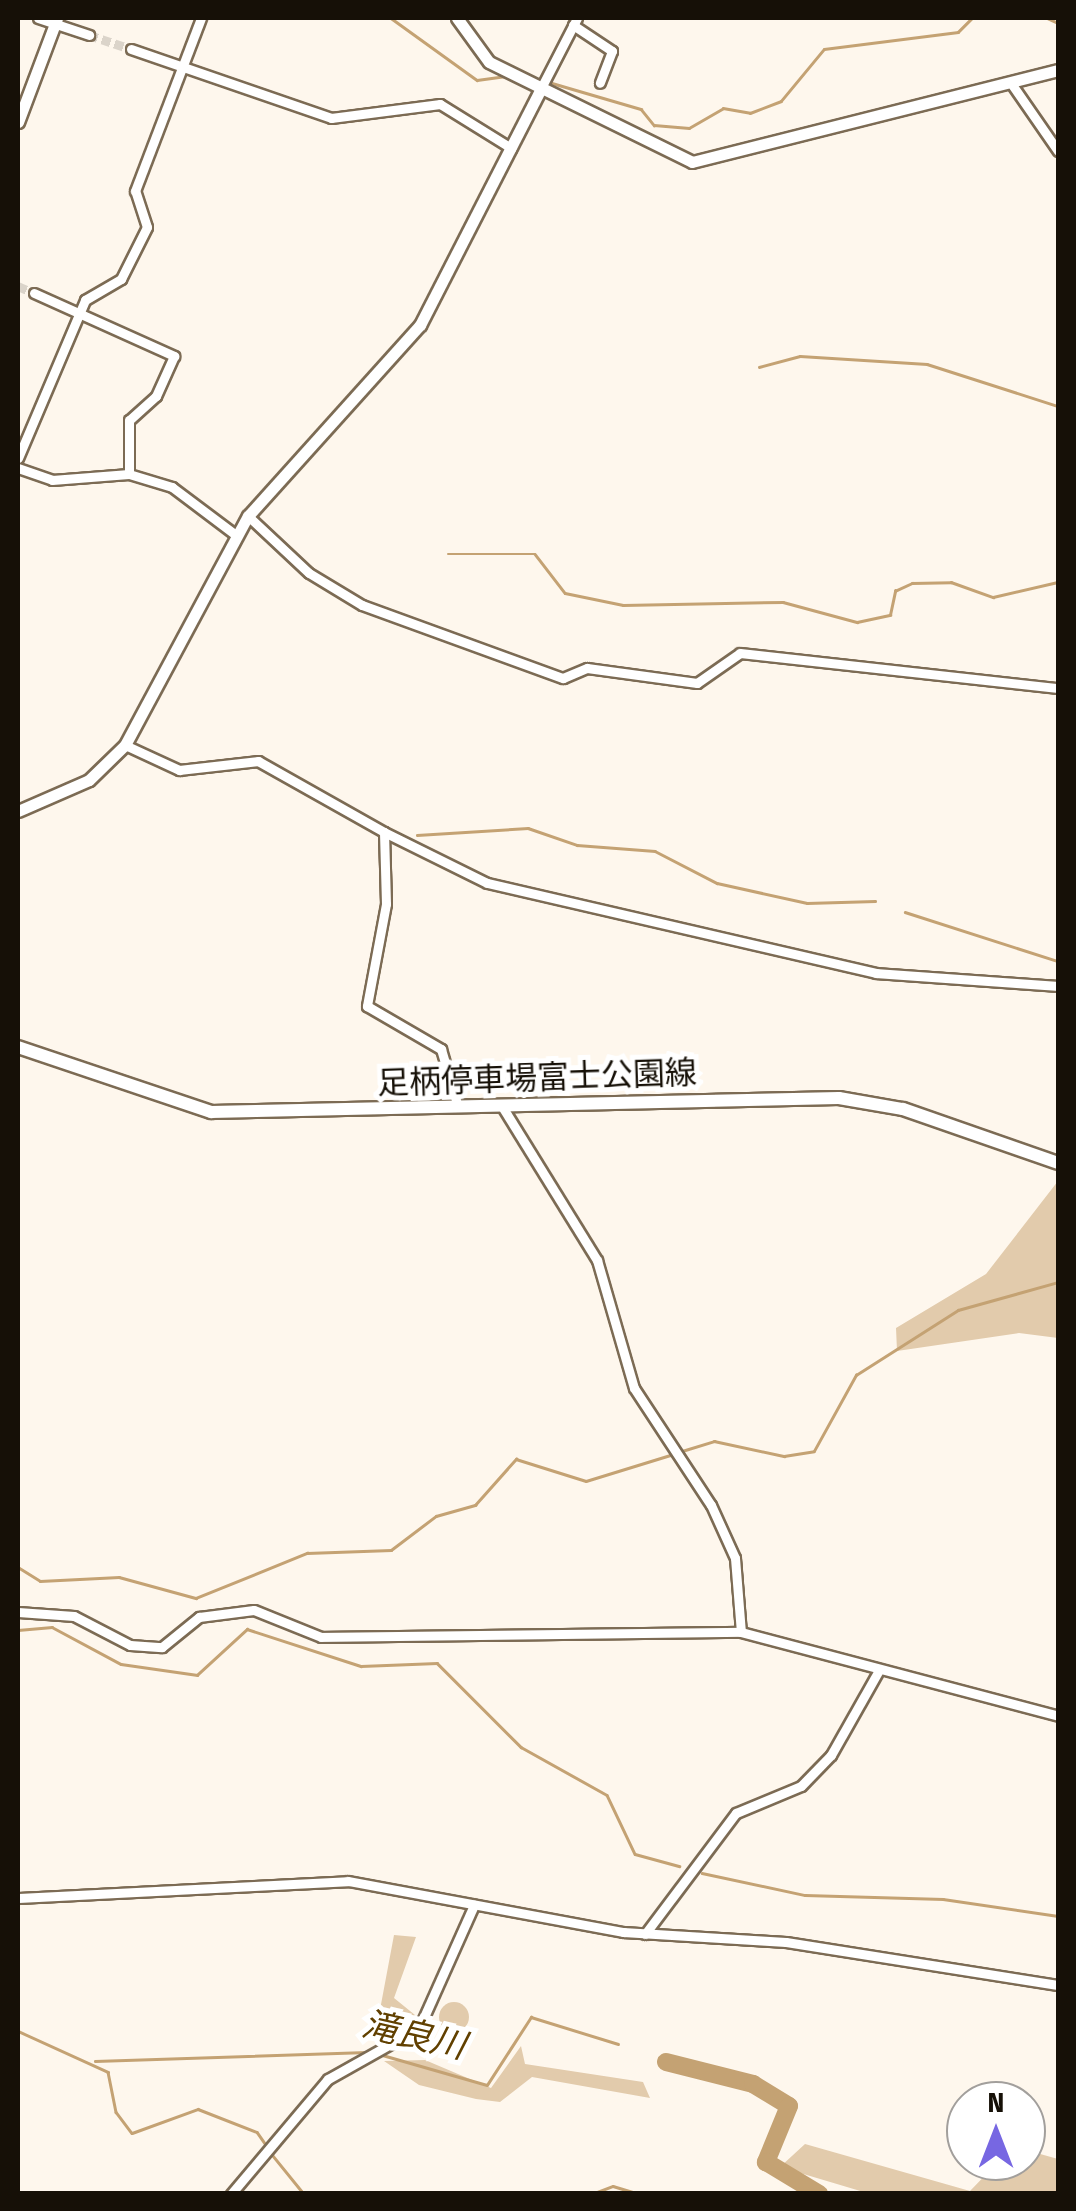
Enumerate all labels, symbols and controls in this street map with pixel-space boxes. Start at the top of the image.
street label: 足柄停車場富士公園線 [376,1053,698,1103]
water label: 滝良川 [358,2003,470,2067]
north arrow [946,2081,1046,2181]
text: N [988,2086,1004,2119]

